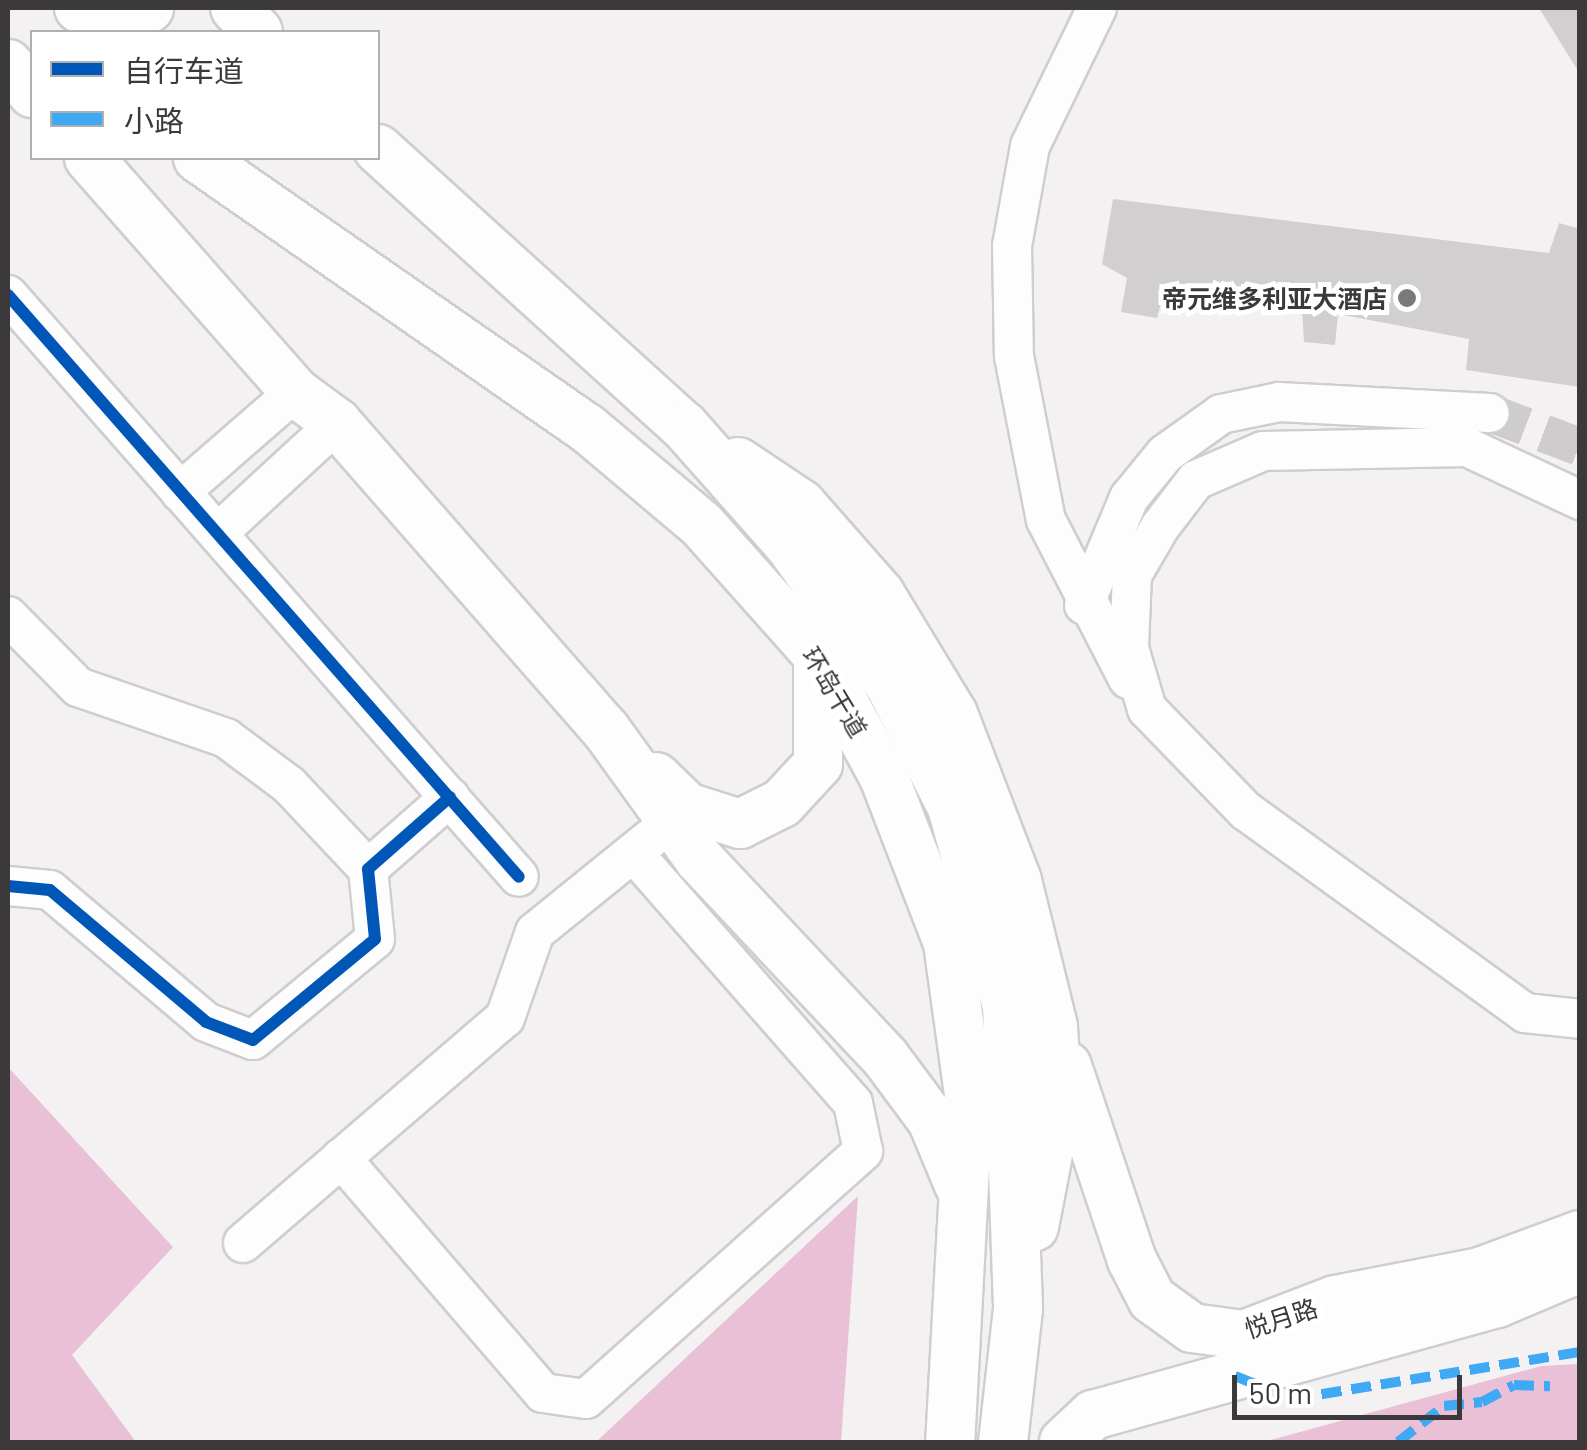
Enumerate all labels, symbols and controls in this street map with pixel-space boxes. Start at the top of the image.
legend [30,30,380,160]
text: 自行车道 [124,52,244,88]
text: 小路 [124,102,184,138]
place label: 帝元维多利亚大酒店 [1162,283,1387,313]
marker: 帝元维多利亚大酒店 [1396,287,1418,309]
street label: 环岛干道 [796,641,874,743]
street label: 悦月路 [1241,1292,1321,1344]
scale bar [1237,1355,1467,1417]
text: 50 m [1249,1374,1312,1410]

